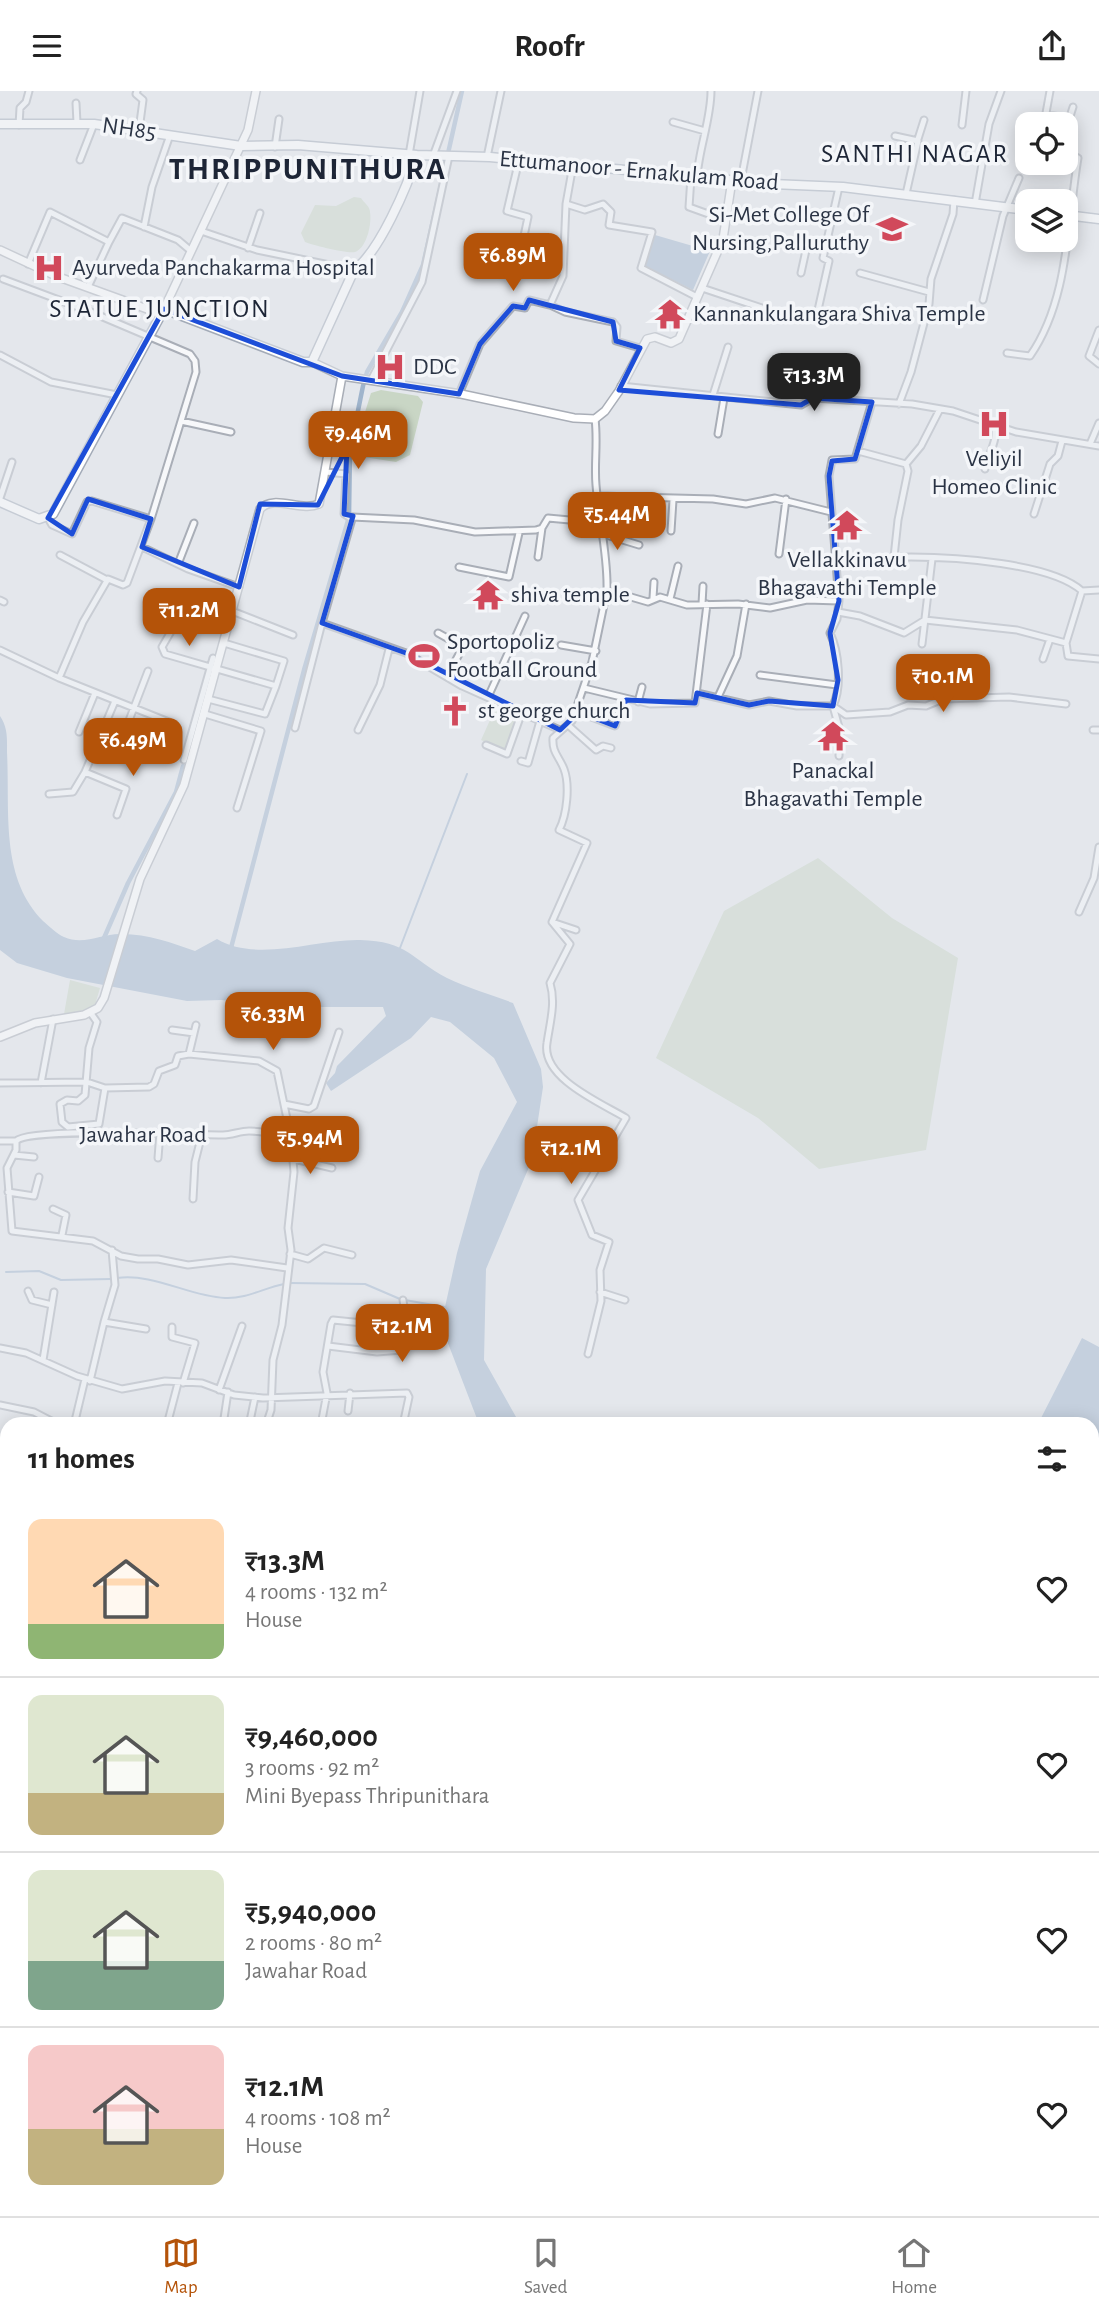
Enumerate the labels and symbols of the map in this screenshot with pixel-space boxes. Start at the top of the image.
street label: NH85 [100,113,158,145]
district label: SANTHI NAGAR [821,141,1009,167]
street label: Ettumanoor - Ernakulam Road [498,147,780,195]
district label: THRIPPUNITHURA [169,153,447,185]
place label: Si-Met College Of Nursing,Palluruthy [692,203,871,255]
school or university icon: Si-Met College Of Nursing,Palluruthy [875,212,909,246]
pin: ₹6.89M [456,233,570,293]
hospital icon: Ayurveda Panchakarma Hospital [32,251,66,285]
place label: Ayurveda Panchakarma Hospital [72,256,375,280]
district label: STATUE JUNCTION [49,296,271,322]
temple icon: Kannankulangara Shiva Temple [653,297,687,331]
place label: Kannankulangara Shiva Temple [693,302,985,326]
hospital icon: DDC [373,350,407,384]
pin: ₹13.3M [757,353,871,413]
place label: DDC [413,355,457,379]
hospital icon: Veliyil Homeo Clinic [977,407,1011,441]
pin: ₹9.46M [301,411,415,471]
place label: Veliyil Homeo Clinic [931,447,1057,499]
pin: ₹5.44M [560,493,674,552]
temple icon: Vellakkinavu Bhagavathi Temple [830,508,864,542]
place label: Vellakkinavu Bhagavathi Temple [757,548,937,600]
temple icon: shiva temple [471,578,505,612]
place label: shiva temple [511,583,630,607]
pin: ₹11.2M [132,589,246,648]
place label: Sportopoliz Football Ground [447,630,597,682]
sports icon: Sportopoliz Football Ground [407,639,441,673]
pin: ₹10.1M [886,655,1000,714]
church icon: st george church [438,694,472,728]
place label: st george church [478,699,630,723]
pin: ₹6.49M [76,719,190,778]
temple icon: Panackal Bhagavathi Temple [816,719,850,753]
place label: Panackal Bhagavathi Temple [743,759,923,811]
pin: ₹6.33M [216,993,330,1052]
pin: ₹5.94M [253,1117,367,1176]
street label: Jawahar Road [79,1123,207,1147]
pin: ₹12.1M [514,1127,628,1186]
pin: ₹12.1M [345,1305,459,1364]

